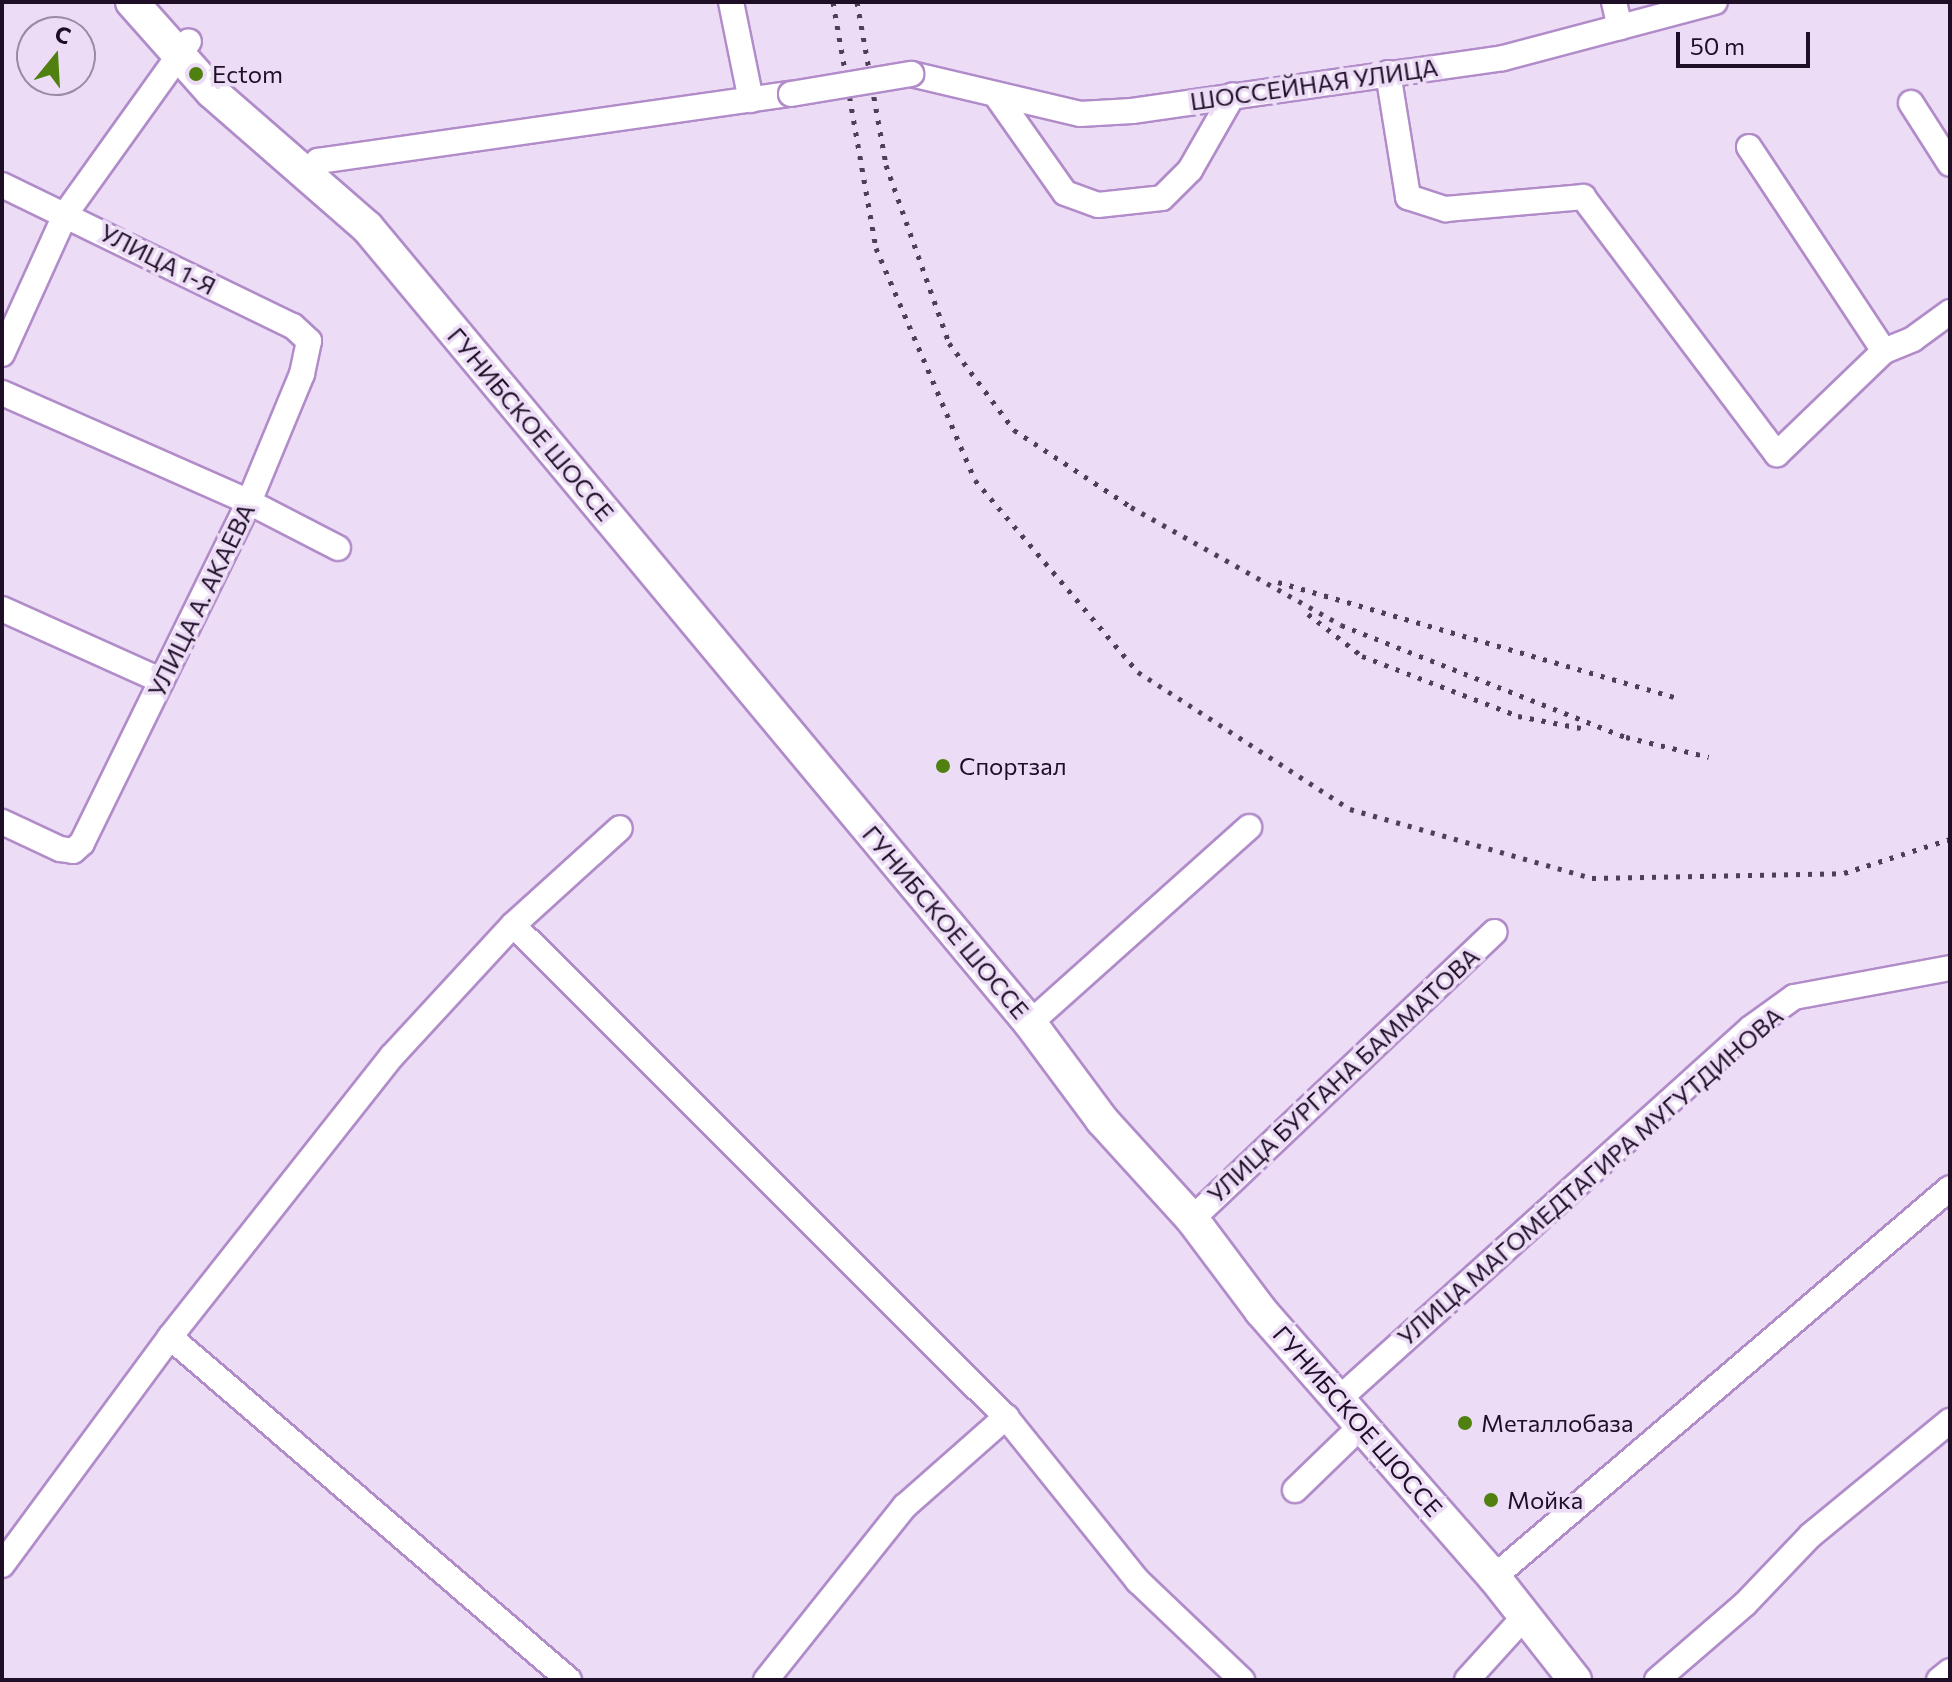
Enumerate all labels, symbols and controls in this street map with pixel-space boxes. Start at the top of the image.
north arrow [16,16,96,96]
scale bar [1680,16,1814,66]
text: С [52,19,74,50]
text: 50 m [1690,31,1745,60]
street label: ШОССЕЙНАЯ УЛИЦА [1188,52,1440,116]
place label: Ectom [212,60,283,88]
marker: Ectom [187,65,205,83]
street label: УЛИЦА 1-Я [95,218,221,300]
street label: ГУНИБСКОЕ ШОССЕ [442,322,620,526]
street label: УЛИЦА А. АКАЕВА [142,498,260,702]
place label: Спортзал [959,752,1067,780]
marker: Спортзал [934,757,952,775]
street label: ГУНИБСКОЕ ШОССЕ [857,820,1035,1024]
street label: УЛИЦА БУРГАНА БАММАТОВА [1201,941,1485,1209]
street label: УЛИЦА МАГОМЕДТАГИРА МУГУТДИНОВА [1391,1001,1789,1351]
street label: ГУНИБСКОЕ ШОССЕ [1267,1320,1449,1522]
place label: Металлобаза [1481,1409,1633,1437]
marker: Металлобаза [1456,1414,1474,1432]
place label: Мойка [1507,1486,1583,1514]
marker: Мойка [1482,1491,1500,1509]

